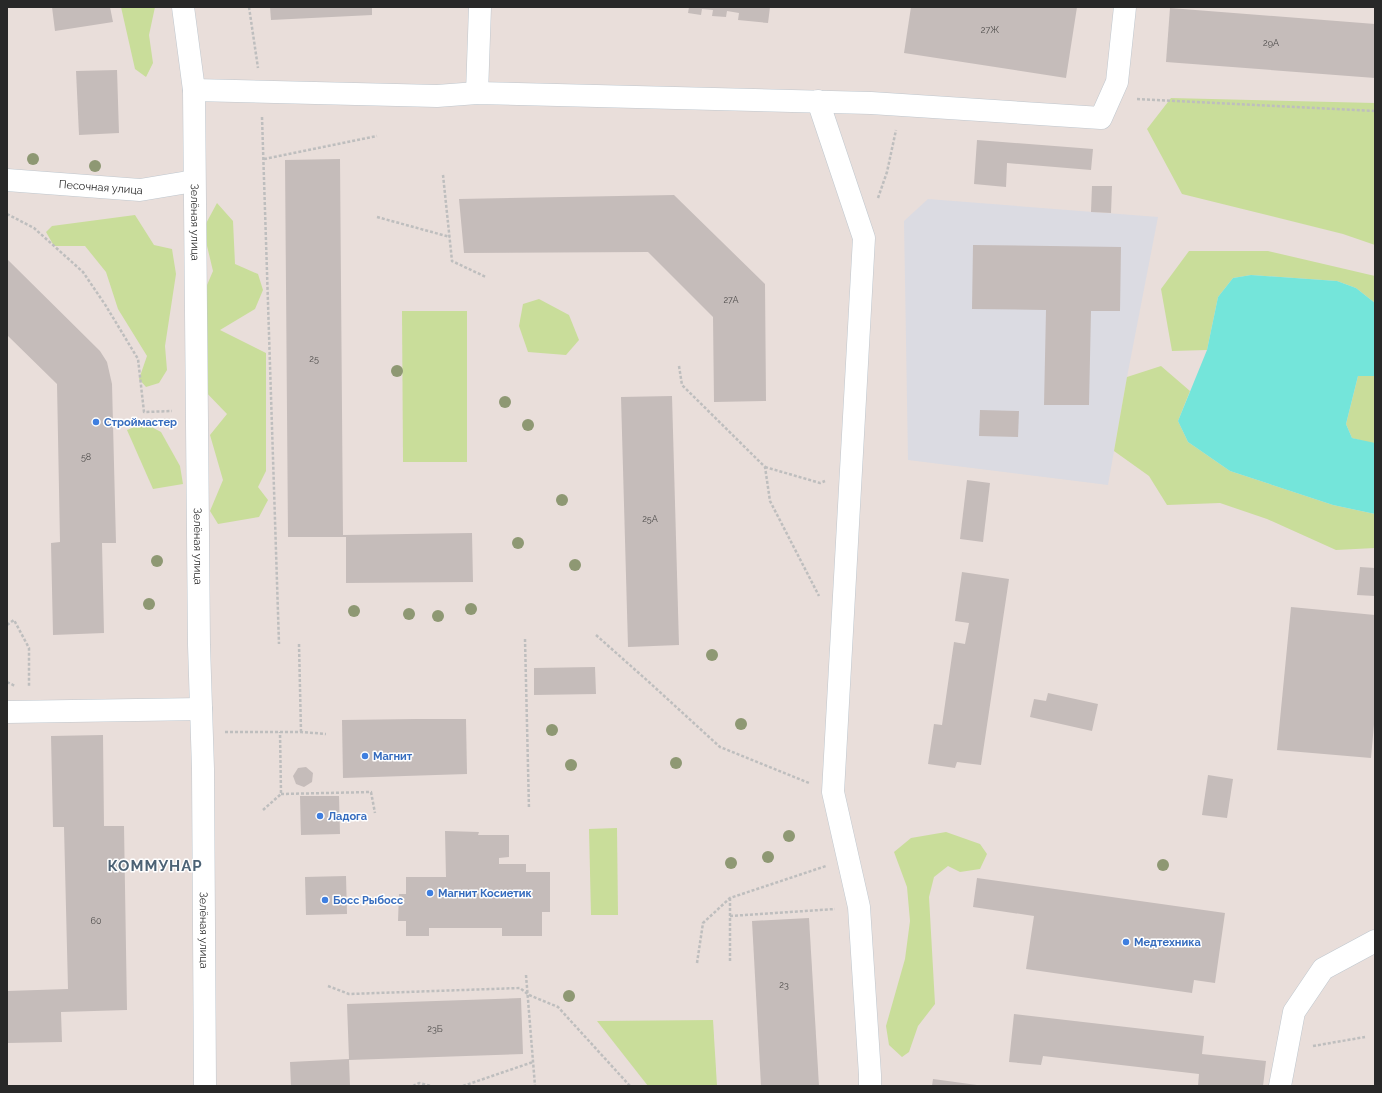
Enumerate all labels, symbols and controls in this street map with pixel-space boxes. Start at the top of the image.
house number: 27Ж [981,25,999,35]
house number: 29А [1263,38,1279,48]
street label: Песочная улица [58,177,143,197]
street label: Зелёная улица [188,184,202,261]
house number: 27А [723,295,739,305]
house number: 25 [309,354,319,364]
place label: Строймастер [104,416,177,429]
marker: Строймастер [91,417,101,427]
house number: 58 [81,452,91,462]
street label: Зелёная улица [191,508,205,585]
house number: 25А [642,514,658,524]
place label: Магнит [373,750,413,763]
marker: Магнит [360,751,370,761]
place label: Ладога [328,810,367,823]
marker: Ладога [315,811,325,821]
district label: КОММУНАР [107,857,203,875]
place label: Магнит Косиетик [438,887,533,900]
marker: Магнит Косиетик [425,888,435,898]
street label: Зелёная улица [197,892,211,969]
place label: Босс Рыбосс [333,894,403,907]
marker: Босс Рыбосс [320,895,330,905]
house number: 60 [91,916,102,926]
place label: Медтехника [1134,936,1201,949]
marker: Медтехника [1121,937,1131,947]
house number: 23 [779,980,789,990]
house number: 23Б [427,1024,443,1034]

